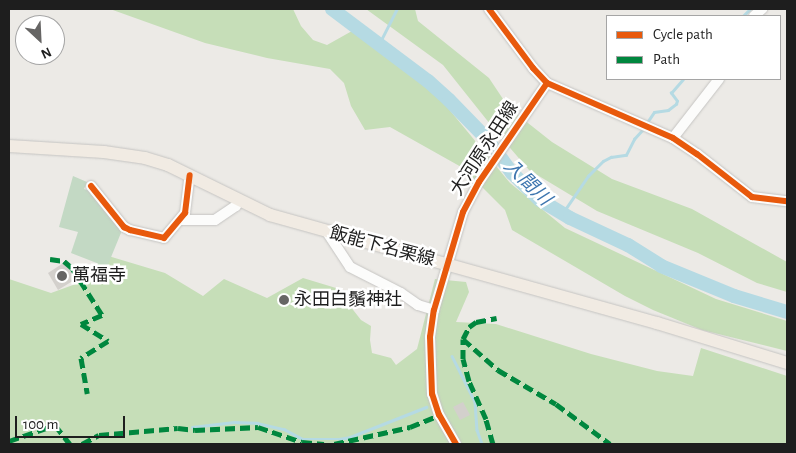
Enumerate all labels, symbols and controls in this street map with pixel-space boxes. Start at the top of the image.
north arrow [15,15,65,65]
legend [606,15,781,80]
text: Cycle path [653,27,713,42]
text: N [39,44,53,61]
text: Path [653,52,680,67]
street label: 大河原永田線 [447,98,523,200]
water label: 入間川 [499,155,555,211]
street label: 飯能下名栗線 [327,223,437,271]
place label: 萬福寺 [72,265,126,287]
marker: 萬福寺 [56,270,68,282]
place label: 永田白鬚神社 [294,289,402,311]
marker: 永田白鬚神社 [278,294,290,306]
scale bar [18,406,128,438]
text: 100 m [23,417,58,432]

